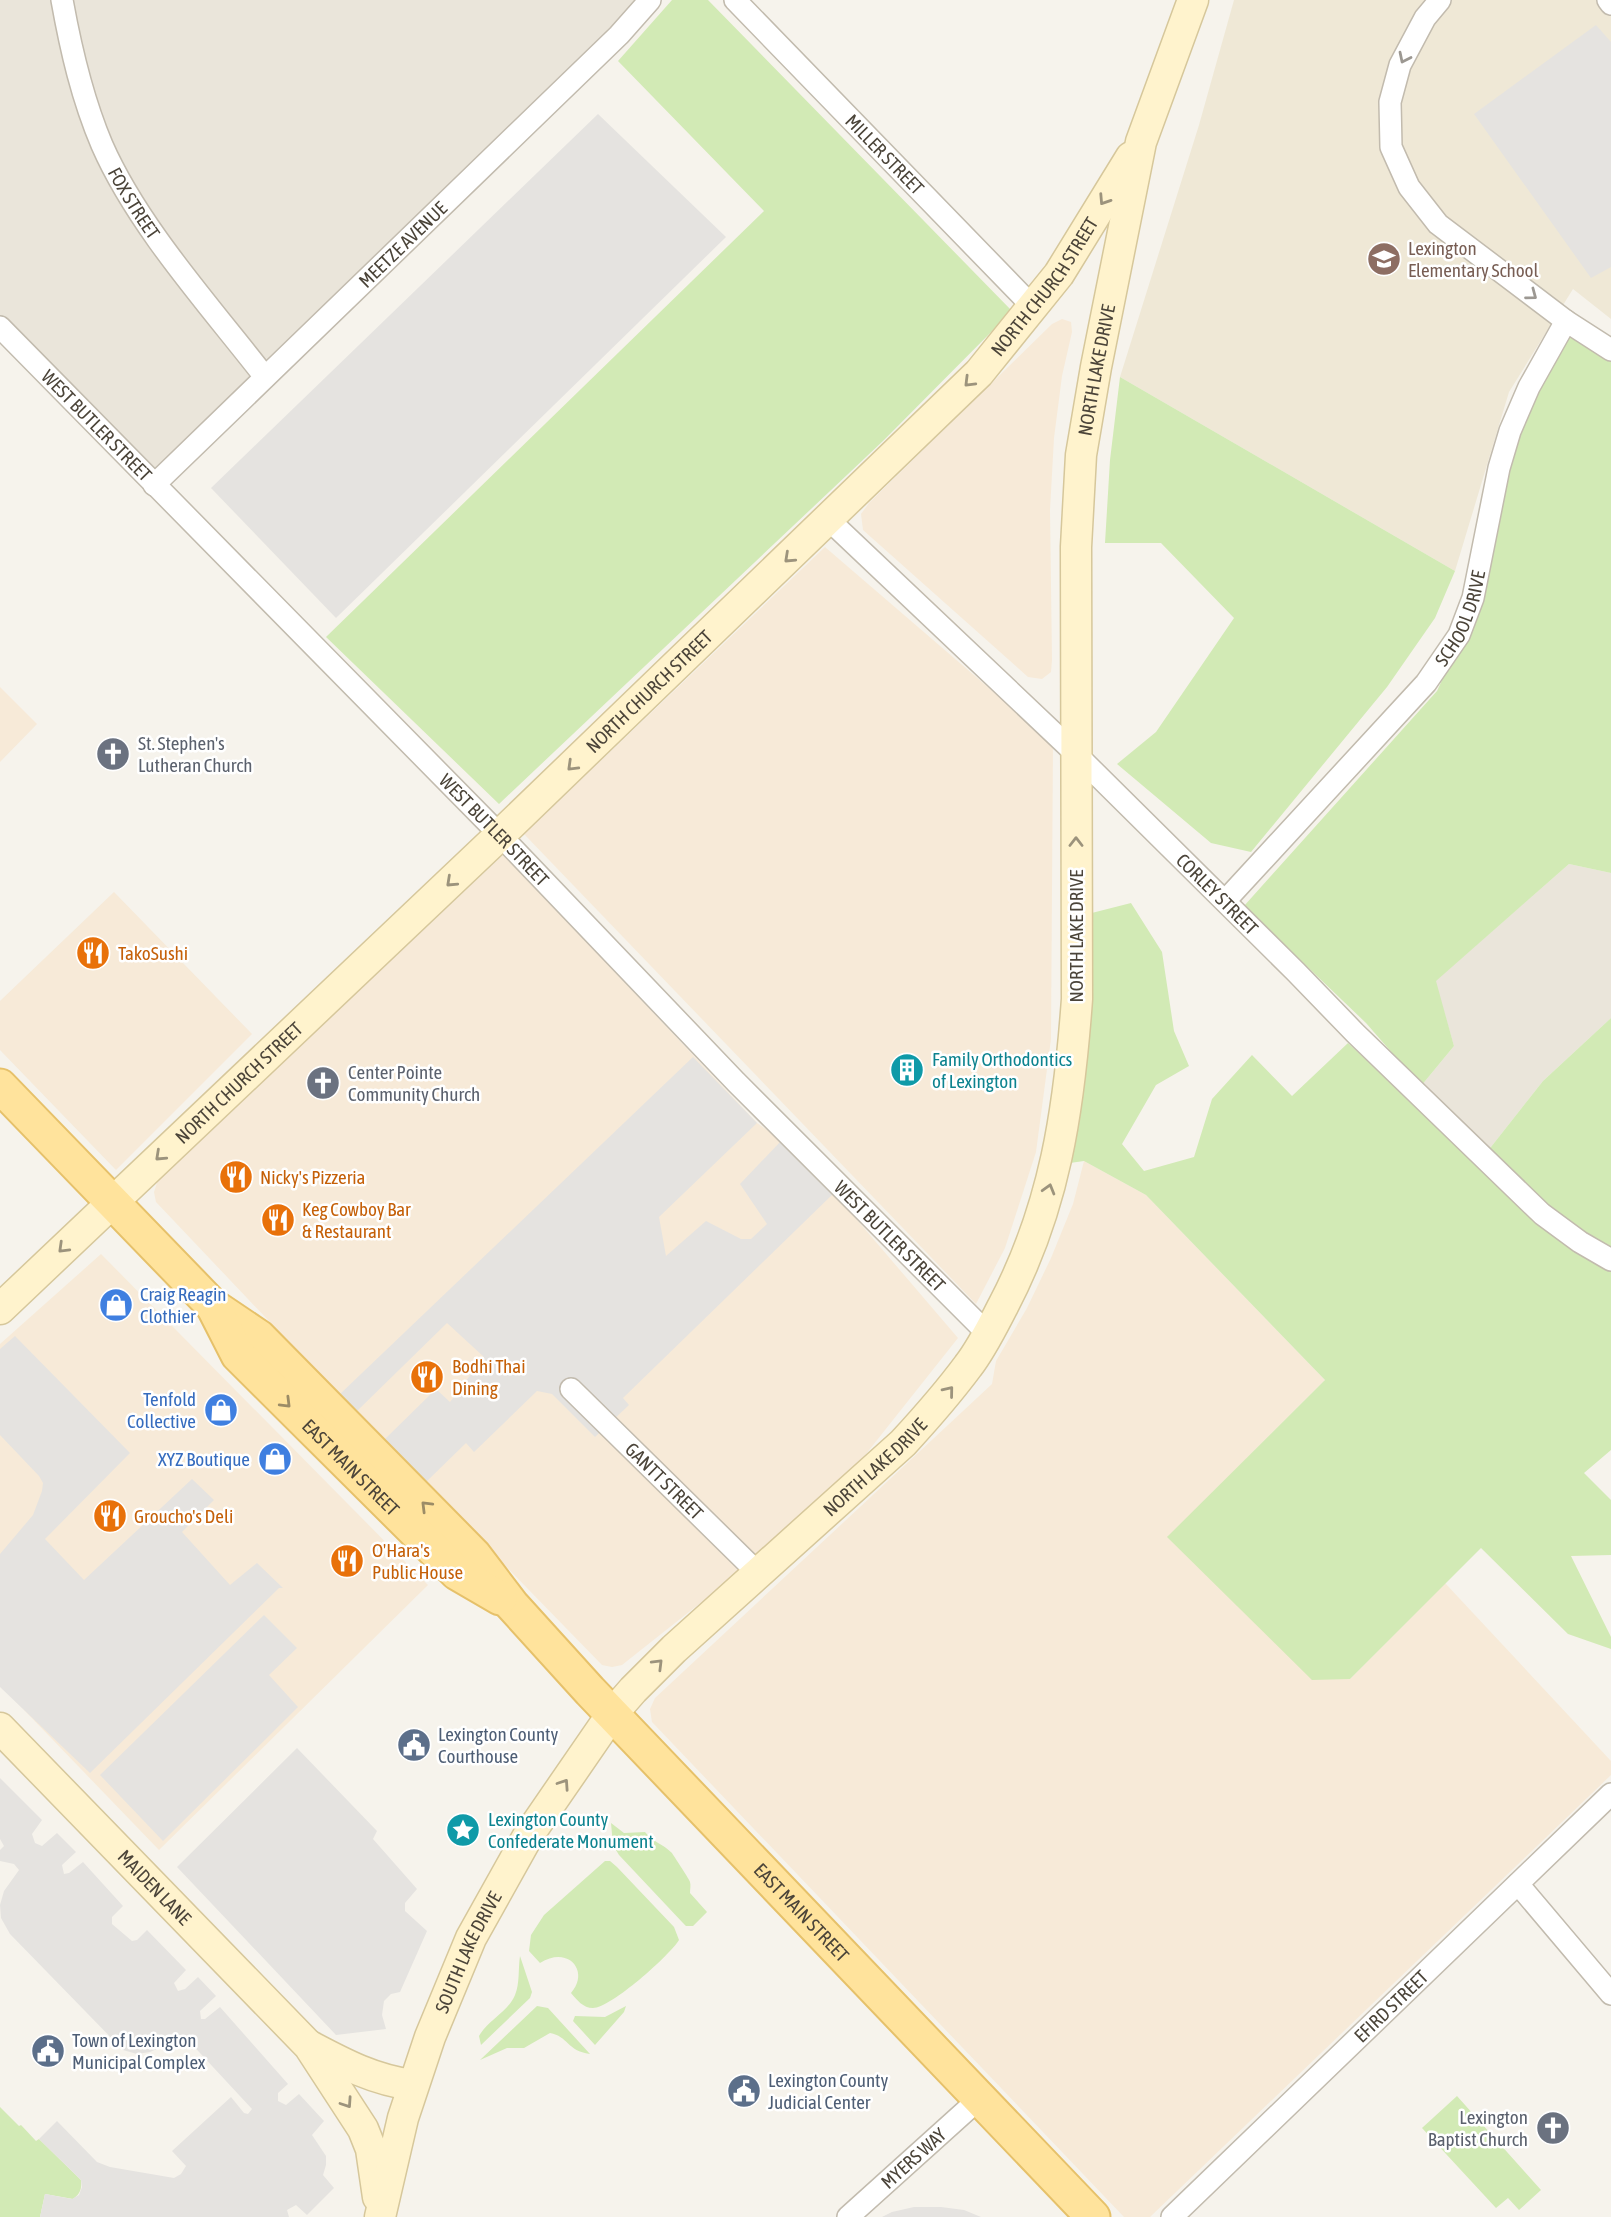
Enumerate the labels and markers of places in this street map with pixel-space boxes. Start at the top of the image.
place label: Lexington Elementary School [1408,237,1539,281]
school or university icon: Lexington Elementary School [1365,240,1403,278]
place label: St. Stephen's Lutheran Church [138,732,253,776]
church icon: St. Stephen's Lutheran Church [94,735,132,773]
restaurant icon: TakoSushi [74,934,112,972]
place label: TakoSushi [118,942,188,964]
place label: Family Orthodontics of Lexington [932,1048,1073,1092]
building icon: Family Orthodontics of Lexington [888,1051,926,1089]
place label: Center Pointe Community Church [348,1061,480,1105]
church icon: Center Pointe Community Church [304,1064,342,1102]
restaurant icon: Nicky's Pizzeria [217,1158,255,1196]
place label: Nicky's Pizzeria [260,1166,365,1188]
place label: Keg Cowboy Bar & Restaurant [302,1198,411,1242]
restaurant icon: Keg Cowboy Bar & Restaurant [259,1201,297,1239]
place label: Craig Reagin Clothier [140,1283,226,1327]
shop icon: Craig Reagin Clothier [97,1286,135,1324]
place label: Bodhi Thai Dining [452,1355,526,1399]
restaurant icon: Bodhi Thai Dining [408,1358,446,1396]
place label: Tenfold Collective [127,1388,196,1432]
shop icon: Tenfold Collective [202,1391,240,1429]
shop icon: XYZ Boutique [256,1440,294,1478]
place label: XYZ Boutique [158,1448,250,1470]
restaurant icon: Groucho's Deli [91,1497,129,1535]
place label: Groucho's Deli [134,1505,233,1527]
place label: O'Hara's Public House [372,1539,463,1583]
restaurant icon: O'Hara's Public House [328,1542,366,1580]
place label: Lexington County Courthouse [438,1723,559,1767]
public building icon: Lexington County Courthouse [395,1726,433,1764]
place label: Lexington County Confederate Monument [488,1808,654,1852]
place icon: Lexington County Confederate Monument [444,1811,482,1849]
place label: Town of Lexington Municipal Complex [72,2029,206,2073]
public building icon: Town of Lexington Municipal Complex [29,2032,67,2070]
place label: Lexington County Judicial Center [768,2069,889,2113]
public building icon: Lexington County Judicial Center [725,2072,763,2110]
place label: Lexington Baptist Church [1428,2106,1528,2150]
church icon: Lexington Baptist Church [1534,2109,1572,2147]

